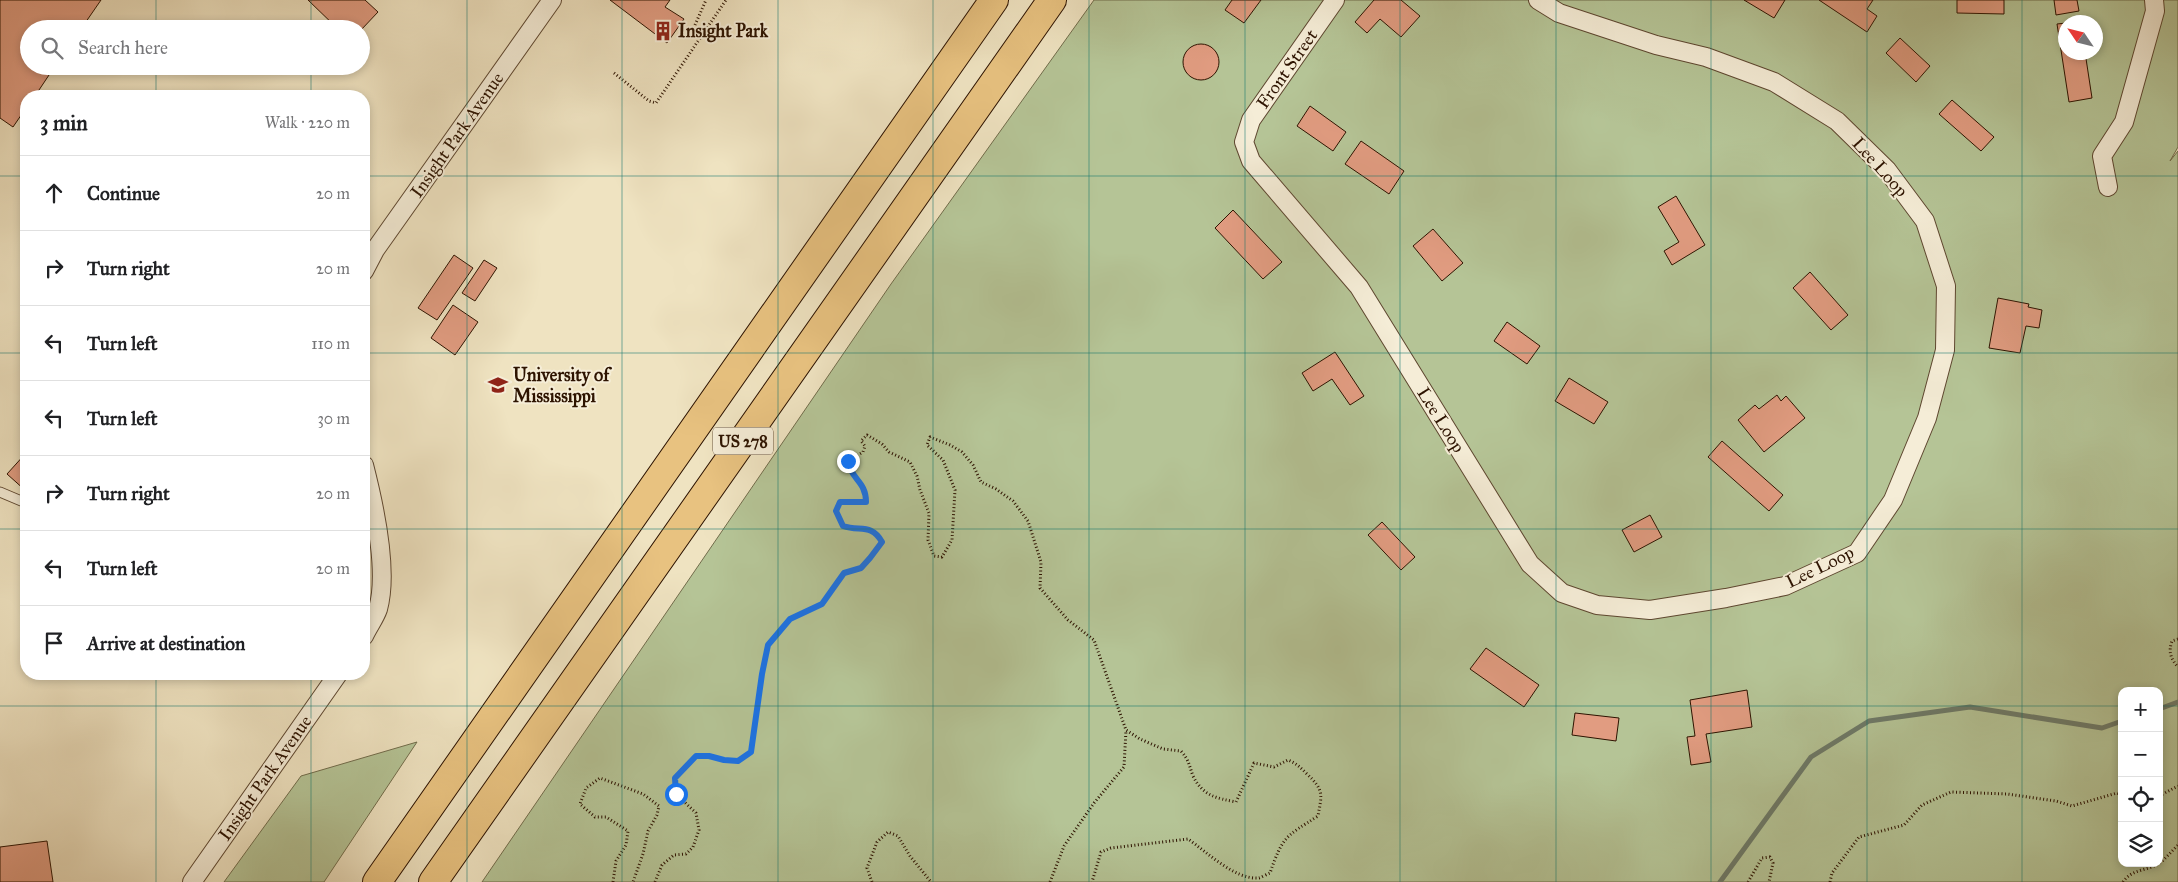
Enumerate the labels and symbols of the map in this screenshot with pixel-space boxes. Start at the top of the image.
north arrow [2058,15,2103,60]
building icon: Insight Park [652,20,674,42]
place label: Insight Park [678,20,769,43]
street label: Front Street [1252,25,1323,113]
street label: Insight Park Avenue [406,68,509,203]
street label: Lee Loop [1847,133,1913,201]
place label: University of Mississippi [513,364,612,408]
school or university icon: University of Mississippi [487,374,509,396]
street label: Lee Loop [1412,383,1470,457]
road number: US 278 [713,428,773,454]
route end [837,450,860,473]
street label: Lee Loop [1782,541,1858,593]
street label: Insight Park Avenue [214,711,317,846]
route start [665,783,688,806]

